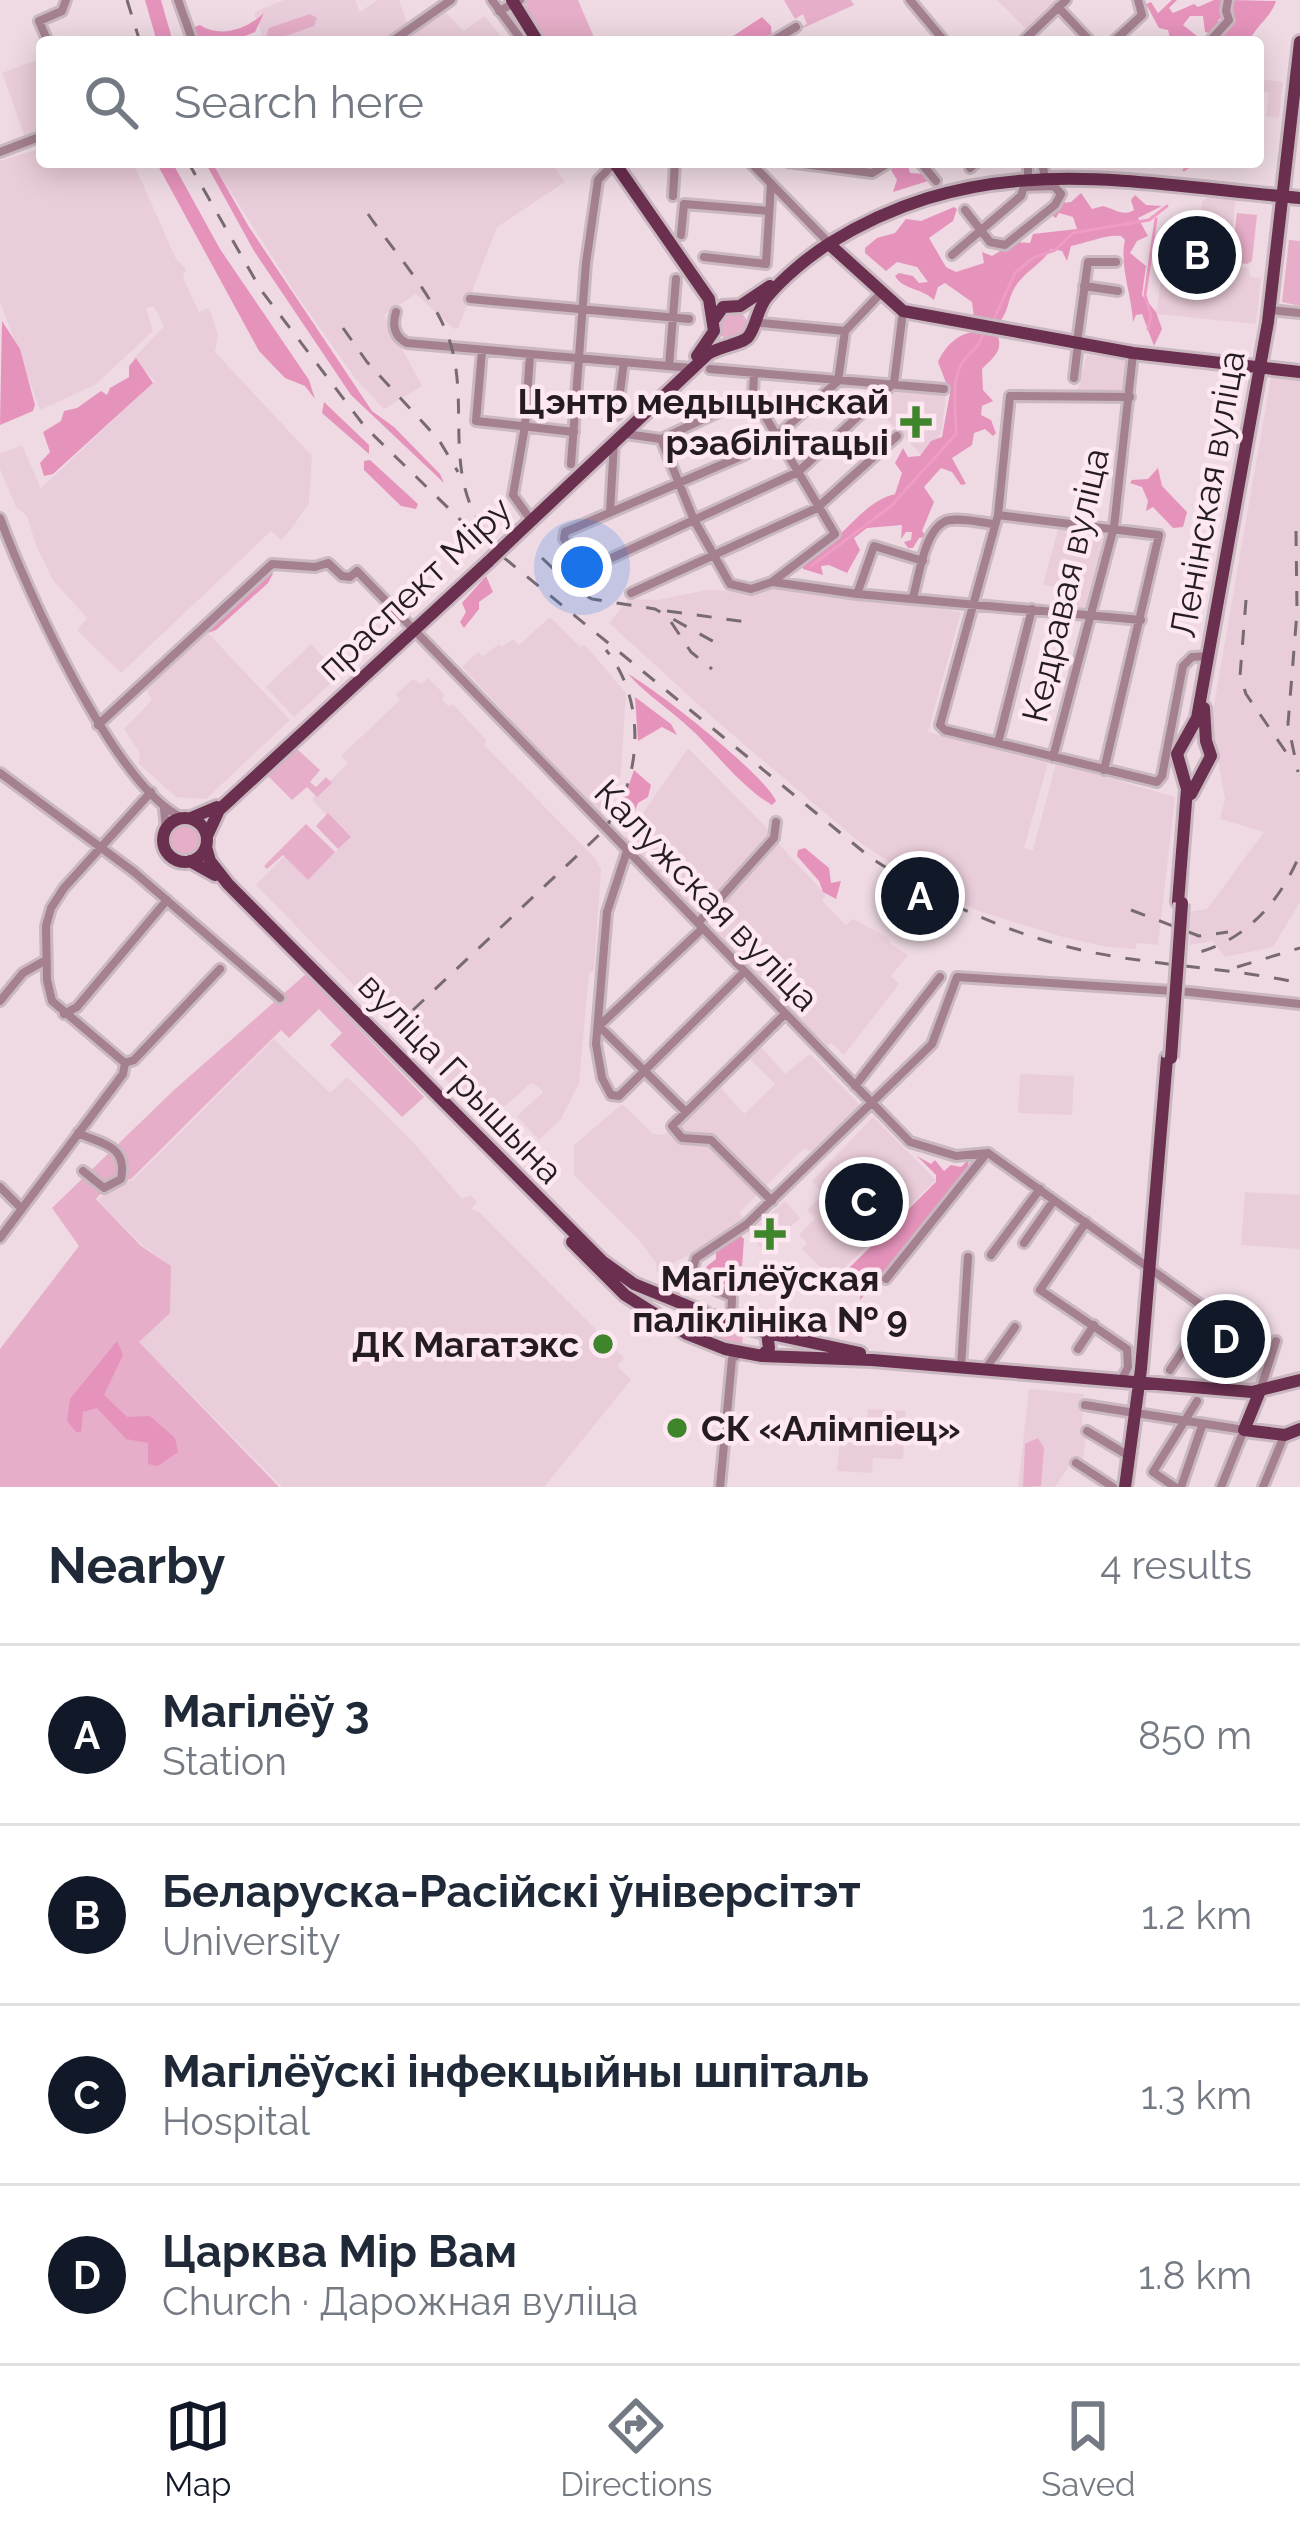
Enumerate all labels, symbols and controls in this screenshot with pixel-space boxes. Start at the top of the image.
search box [36,36,1264,168]
icon: search [78,69,144,135]
text: Search here [174,76,424,129]
pin: B [1158,210,1236,300]
street label: Ленінская вуліца [1161,347,1253,641]
place label: Цэнтр медыцынскай рэабілітацыі [518,380,889,463]
marker: Цэнтр медыцынскай рэабілітацыі [900,406,932,438]
street label: Кедравая вуліца [1013,444,1117,726]
street label: праспект Міру [309,488,519,688]
your location [552,537,612,597]
street label: Калужская вуліца [586,771,828,1019]
pin: A [881,851,959,941]
street label: вуліца Грышына [350,964,572,1192]
pin: C [825,1157,903,1247]
marker: Магілёўская паліклініка № 9 [754,1218,786,1250]
place label: Магілёўская паліклініка № 9 [632,1257,908,1340]
pin: D [1187,1294,1265,1384]
place label: ДК Магатэкс [352,1323,579,1365]
marker: ДК Магатэкс [590,1331,616,1357]
place label: СК «Алімпіец» [701,1407,961,1449]
marker: СК «Алімпіец» [664,1415,690,1441]
text: Nearby [48,1535,225,1595]
text: 4 results [1100,1542,1252,1588]
text: Магілёў 3 [162,1685,370,1738]
text: A [74,1712,100,1758]
text: 850 m [1138,1712,1252,1758]
text: Station [162,1738,287,1784]
text: Беларуска-Расійскі ўніверсітэт [162,1865,861,1918]
text: B [74,1892,100,1938]
text: 1.2 km [1141,1892,1252,1938]
text: University [162,1918,341,1964]
text: Магілёўскі інфекцыйны шпіталь [162,2045,869,2098]
text: C [74,2072,100,2118]
text: 1.3 km [1141,2072,1252,2118]
text: Hospital [162,2098,310,2144]
text: Царква Мір Вам [162,2225,517,2278]
text: D [73,2252,101,2298]
text: 1.8 km [1138,2252,1252,2298]
text: Church · Дарожная вуліца [162,2278,638,2324]
tab: Map [164,2393,231,2504]
tab: Directions [560,2393,713,2504]
tab: Saved [1041,2393,1136,2504]

